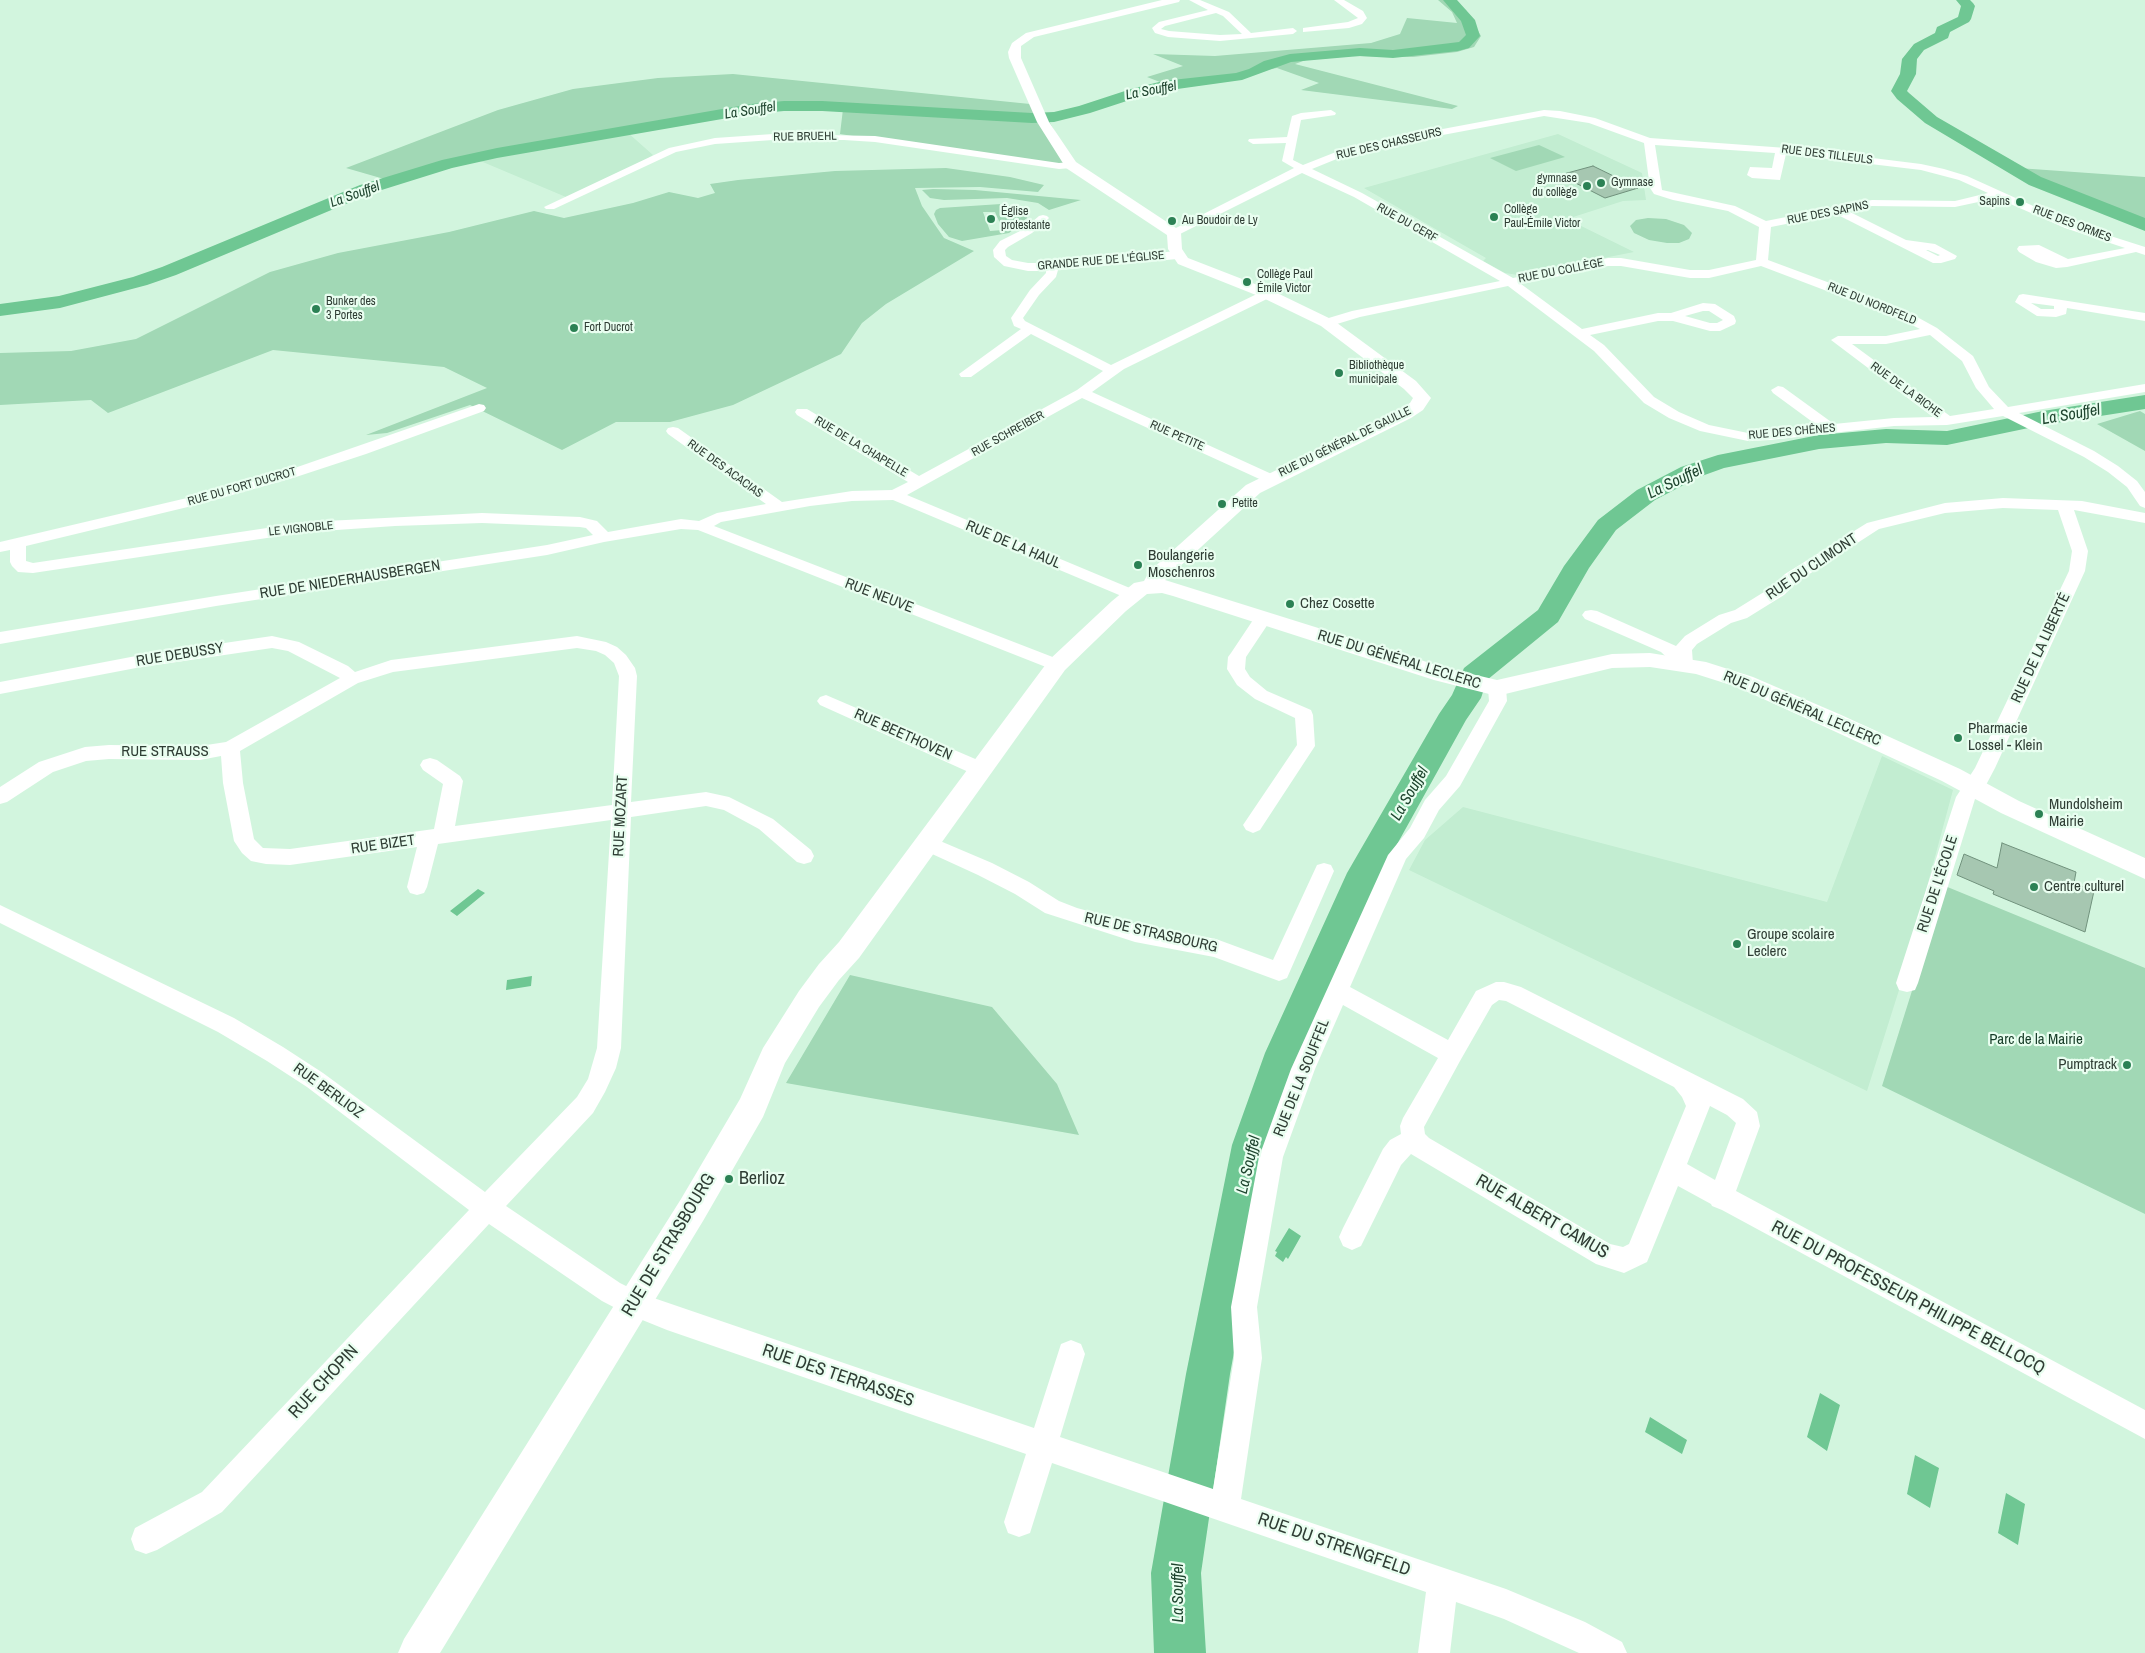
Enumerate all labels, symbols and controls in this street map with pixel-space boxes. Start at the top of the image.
water label: La Souffel [1124,78,1178,104]
water label: La Souffel [723,99,777,123]
street label: RUE DES CHASSEURS [1335,125,1443,163]
street label: RUE BRUEHL [773,129,837,145]
street label: RUE DES TILLEULS [1781,142,1873,168]
place label: gymnase du collège [1532,172,1577,200]
place label: Gymnase [1611,176,1653,190]
marker: Gymnase [1595,177,1607,189]
water label: La Souffel [328,178,382,212]
marker: gymnase du collège [1581,180,1593,192]
place label: Sapins [1979,195,2010,209]
marker: Sapins [2014,196,2026,208]
street label: RUE DES SAPINS [1786,198,1870,228]
street label: RUE DU CERF [1374,200,1440,246]
street label: RUE DES ORMES [2031,202,2113,246]
place label: Collège Paul-Émile Victor [1504,203,1580,231]
place label: Église protestante [1001,205,1050,233]
marker: Collège Paul-Émile Victor [1488,211,1500,223]
marker: Église protestante [985,213,997,225]
place label: Au Boudoir de Ly [1182,214,1258,228]
marker: Au Boudoir de Ly [1166,215,1178,227]
street label: GRANDE RUE DE L'ÉGLISE [1037,248,1165,274]
street label: RUE DU COLLÈGE [1517,256,1605,286]
place label: Collège Paul Émile Victor [1257,268,1313,296]
marker: Collège Paul Émile Victor [1241,276,1253,288]
street label: RUE DU NORDFELD [1825,280,1919,328]
place label: Bunker des 3 Portes [326,295,376,323]
marker: Bunker des 3 Portes [310,303,322,315]
place label: Fort Ducrot [584,321,633,335]
marker: Fort Ducrot [568,322,580,334]
place label: Bibliothèque municipale [1349,359,1404,387]
street label: RUE DE LA BICHE [1867,359,1945,421]
marker: Bibliothèque municipale [1333,367,1345,379]
water label: La Souffel [2040,400,2102,430]
street label: RUE DU GÉNÉRAL DE GAULLE [1276,404,1414,480]
street label: RUE SCHREIBER [969,408,1047,460]
street label: RUE DE LA CHAPELLE [812,414,910,480]
street label: RUE PETITE [1148,418,1206,454]
street label: RUE DES CHÊNES [1748,421,1836,443]
street label: RUE DES ACACIAS [684,437,766,501]
water label: La Souffel [1644,460,1706,504]
street label: RUE DU FORT DUCROT [186,465,298,509]
place label: Petite [1232,497,1258,511]
marker: Petite [1216,498,1228,510]
street label: RUE DE LA HAUL [963,517,1063,573]
street label: LE VIGNOBLE [268,518,334,540]
street label: RUE DU CLIMONT [1763,530,1861,604]
place label: Boulangerie Moschenros [1148,547,1215,582]
street label: RUE DE NIEDERHAUSBERGEN [258,557,442,603]
marker: Boulangerie Moschenros [1132,559,1144,571]
street label: RUE NEUVE [842,575,916,617]
street label: RUE DE LA LIBERTÉ [2008,590,2074,706]
place label: Chez Cosette [1300,595,1375,613]
marker: Chez Cosette [1284,598,1296,610]
street label: RUE DU GÉNÉRAL LECLERC [1315,627,1483,693]
street label: RUE DEBUSSY [135,639,225,671]
street label: RUE DU GÉNÉRAL LECLERC [1720,668,1884,750]
street label: RUE BEETHOVEN [851,705,955,765]
place label: Pharmacie Lossel - Klein [1968,720,2043,755]
marker: Pharmacie Lossel - Klein [1952,732,1964,744]
street label: RUE STRAUSS [121,743,209,761]
water label: La Souffel [1387,764,1433,824]
street label: RUE MOZART [610,775,632,857]
place label: Mundolsheim Mairie [2049,796,2123,831]
marker: Mundolsheim Mairie [2033,808,2045,820]
street label: RUE BIZET [350,832,416,858]
street label: RUE DE L'ÉCOLE [1914,833,1962,935]
place label: Centre culturel [2044,878,2124,896]
marker: Centre culturel [2028,881,2040,893]
street label: RUE DE STRASBOURG [1083,909,1219,957]
place label: Groupe scolaire Leclerc [1747,926,1835,961]
marker: Groupe scolaire Leclerc [1731,938,1743,950]
street label: RUE DE LA SOUFFEL [1270,1017,1334,1139]
park label: Parc de la Mairie [1989,1031,2083,1049]
place label: Pumptrack [2058,1056,2117,1074]
marker: Pumptrack [2121,1059,2133,1071]
street label: RUE BERLIOZ [290,1060,366,1122]
water label: La Souffel [1233,1134,1265,1196]
place label: Berlioz [739,1168,785,1190]
street label: RUE DE STRASBOURG [618,1169,720,1321]
street label: RUE ALBERT CAMUS [1472,1170,1612,1264]
marker: Berlioz [723,1173,735,1185]
street label: RUE DU PROFESSEUR PHILIPPE BELLOCQ [1767,1216,2049,1380]
street label: RUE DES TERRASSES [759,1340,917,1412]
street label: RUE CHOPIN [285,1341,363,1423]
street label: RUE DU STRENGFELD [1255,1509,1413,1581]
water label: La Souffel [1169,1564,1189,1622]

